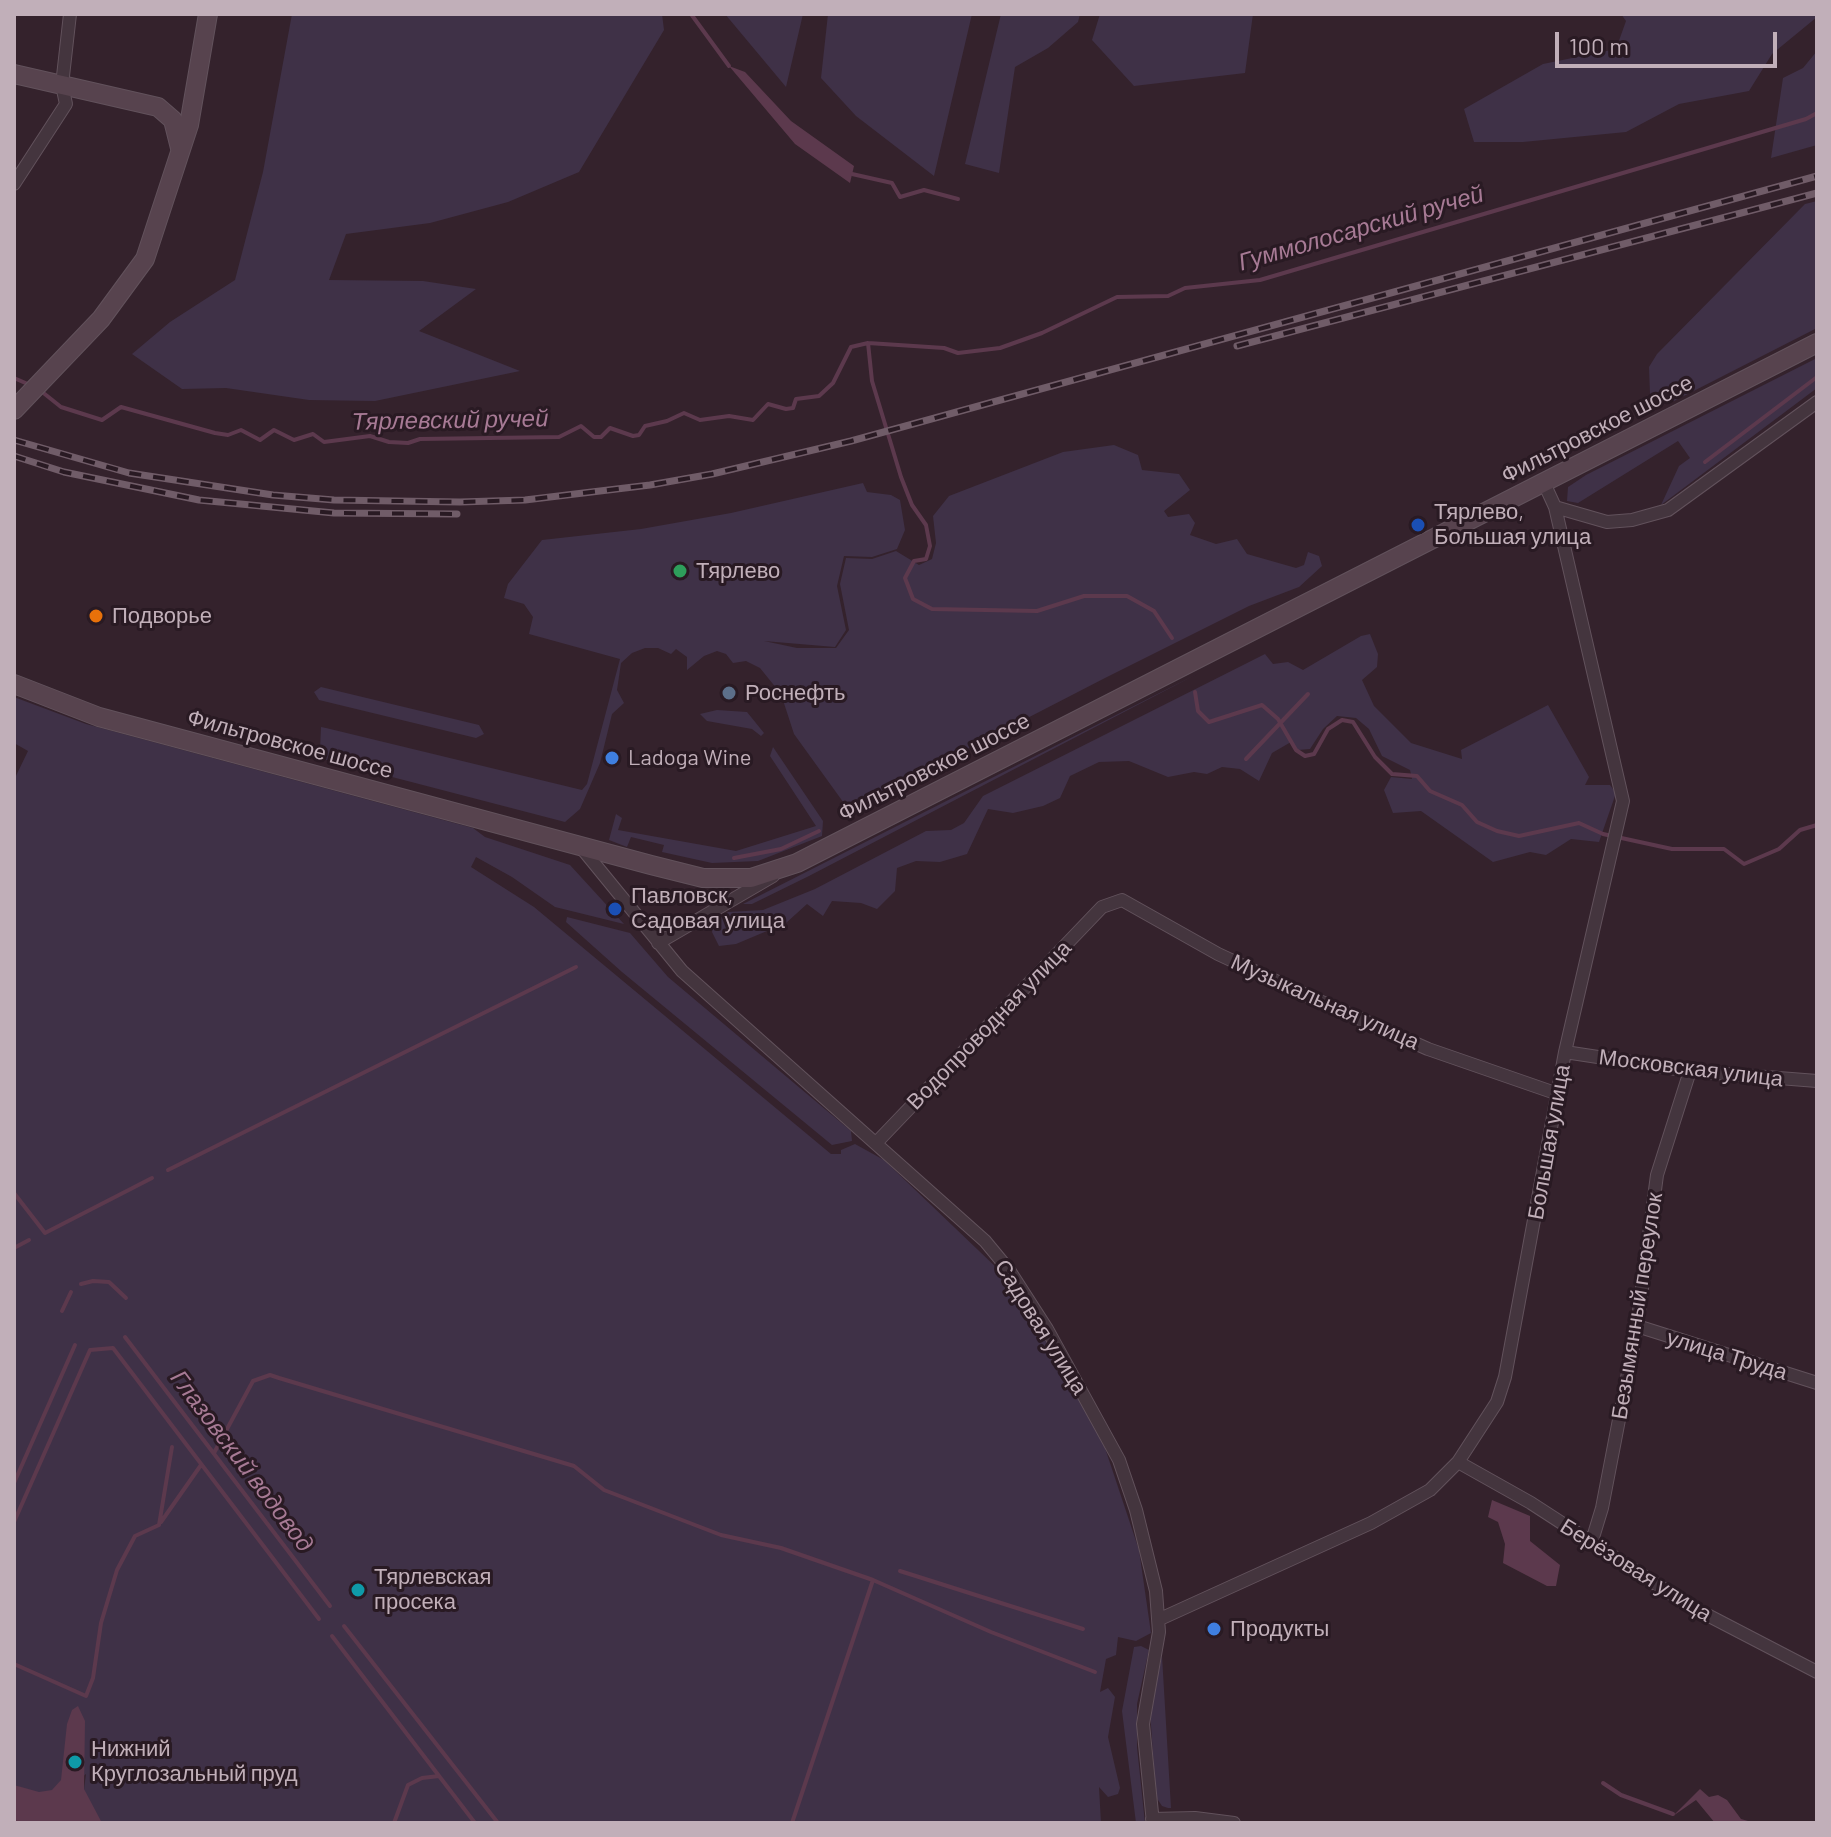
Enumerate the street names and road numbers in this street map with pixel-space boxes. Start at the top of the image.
street label: Фильтровское шоссе [1497,369,1697,489]
street label: Фильтровское шоссе [184,704,396,784]
street label: Фильтровское шоссе [834,707,1034,827]
street label: Водопроводная улица [901,935,1077,1115]
street label: Музыкальная улица [1227,949,1423,1055]
street label: Московская улица [1597,1044,1785,1092]
street label: Большая улица [1522,1062,1576,1222]
street label: Безымянный переулок [1606,1190,1668,1422]
street label: Садовая улица [989,1255,1093,1399]
street label: улица Труда [1664,1324,1790,1386]
street label: Берёзовая улица [1555,1513,1717,1627]

